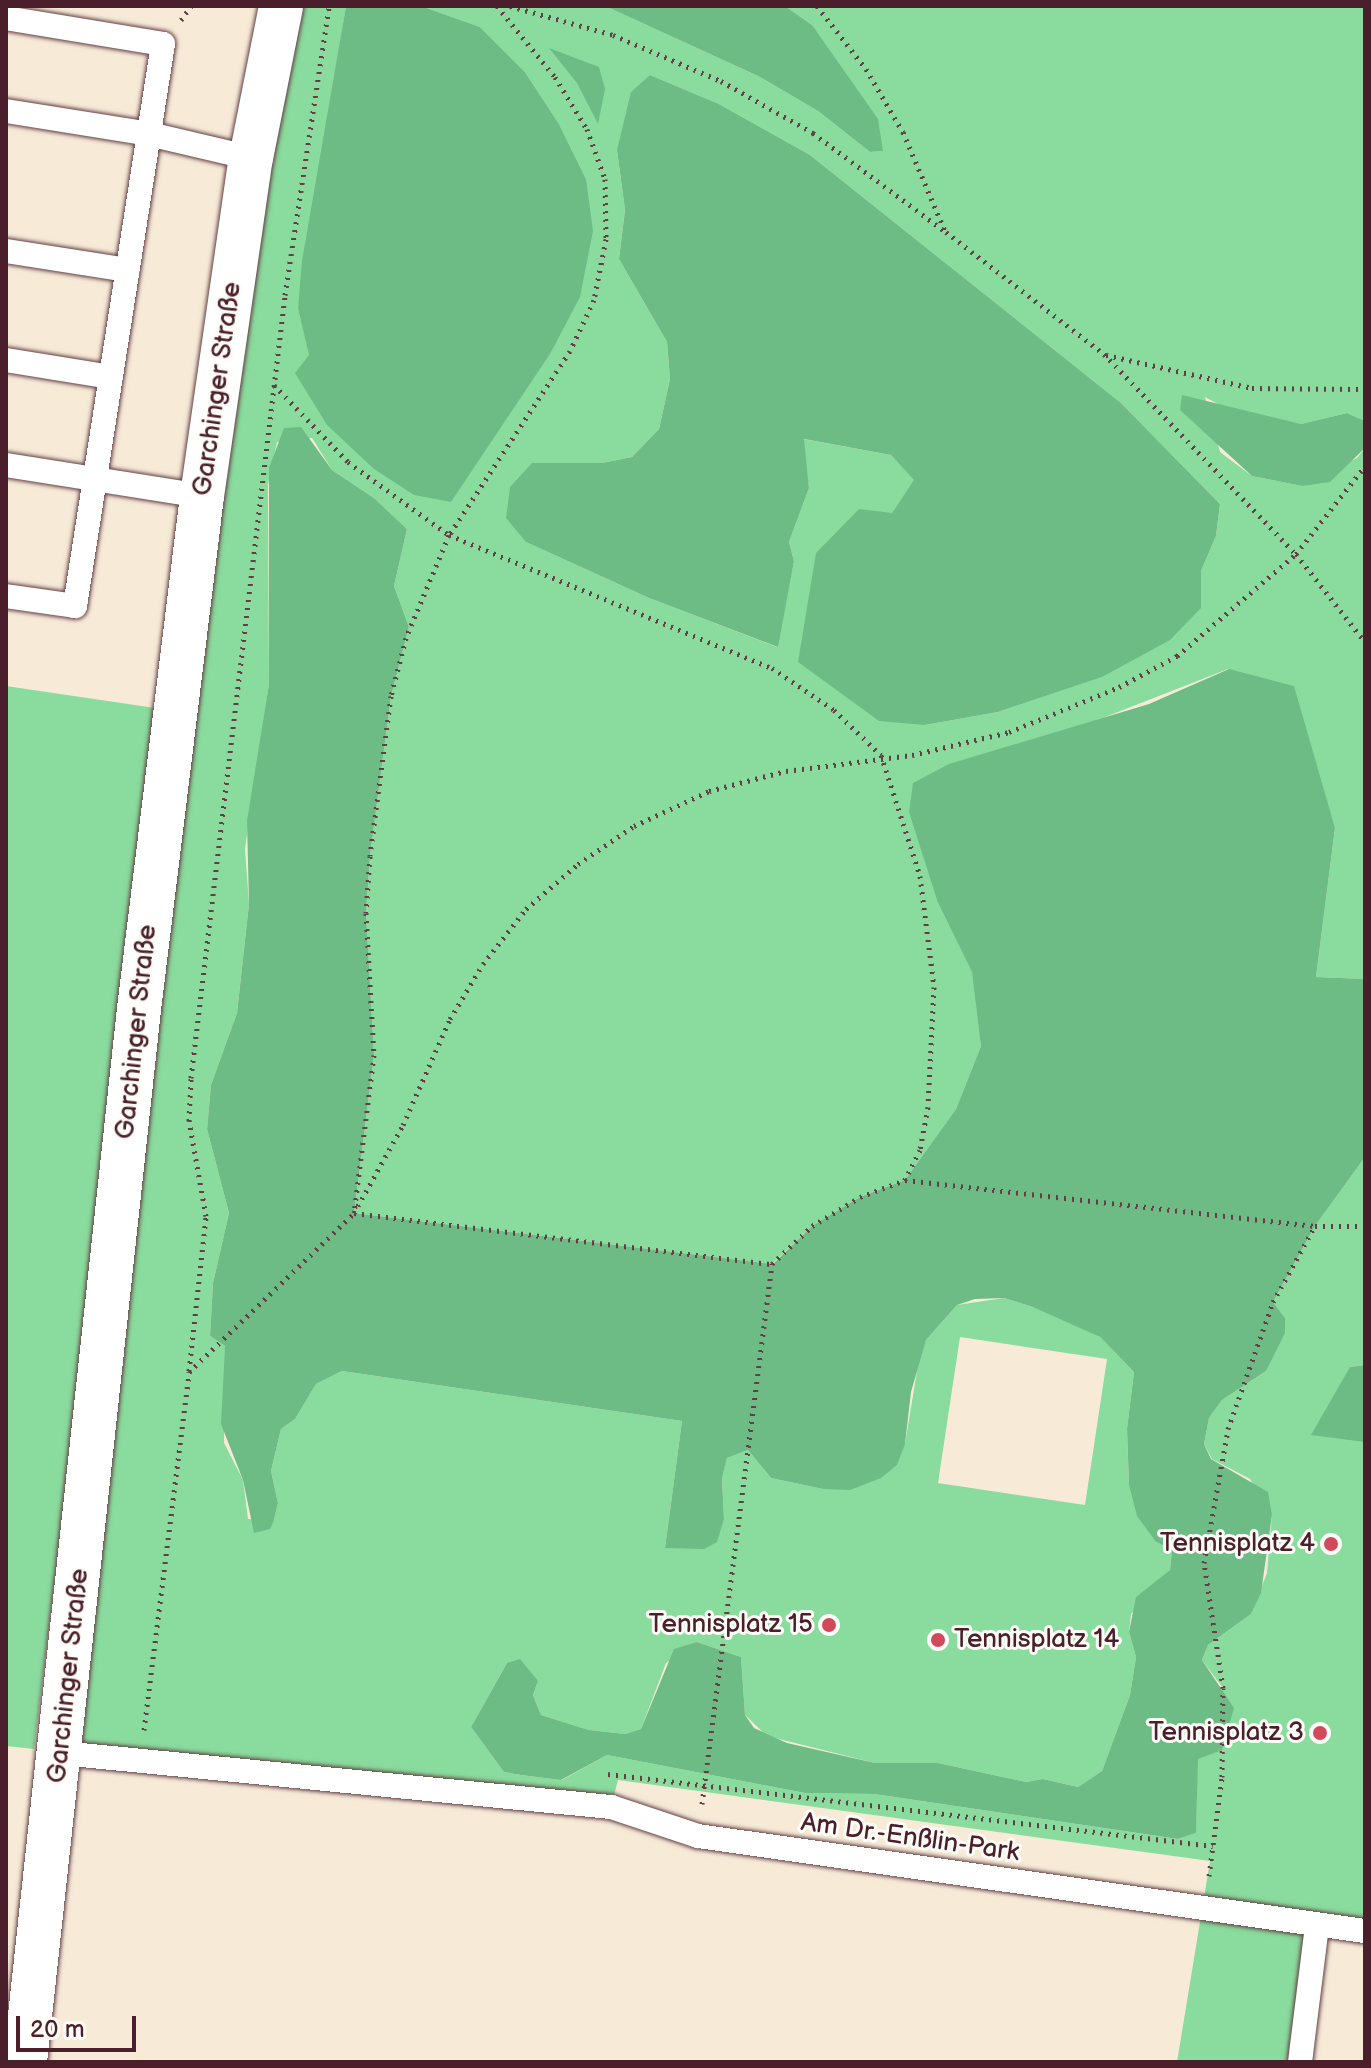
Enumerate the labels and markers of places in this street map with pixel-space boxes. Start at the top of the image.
place label: Tennisplatz 4 [1160,1528,1315,1560]
marker: Tennisplatz 4 [1322,1535,1340,1553]
place label: Tennisplatz 15 [649,1609,813,1641]
marker: Tennisplatz 15 [820,1616,838,1634]
place label: Tennisplatz 14 [954,1624,1119,1656]
marker: Tennisplatz 14 [929,1631,947,1649]
place label: Tennisplatz 3 [1149,1717,1304,1749]
marker: Tennisplatz 3 [1311,1724,1329,1742]

